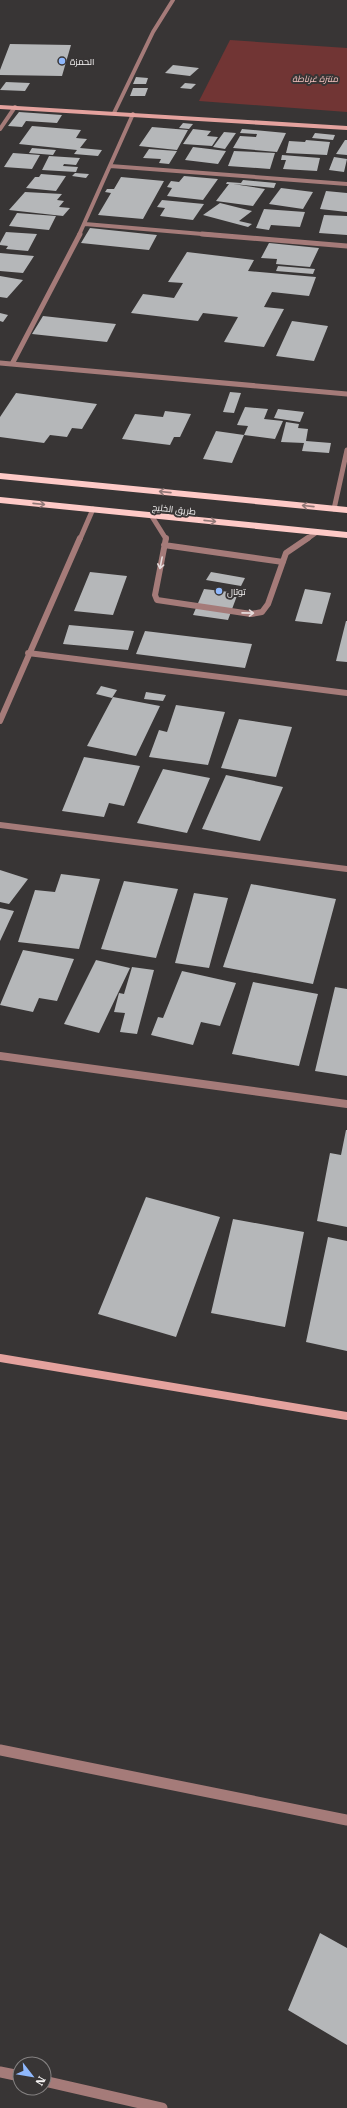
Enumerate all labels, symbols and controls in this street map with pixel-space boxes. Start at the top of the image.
marker: الحمزة [57,56,67,66]
place label: الحمزة [70,56,94,67]
park label: منتزة غرناطة [292,73,338,84]
one-way arrow [159,489,172,496]
one-way arrow [32,500,45,508]
street label: طريق الخليج [151,501,197,518]
one-way arrow [302,503,315,510]
one-way arrow [203,517,216,525]
one-way arrow [157,556,165,569]
marker: توتال [214,586,224,596]
place label: توتال [227,586,246,598]
one-way arrow [241,609,254,617]
north arrow [12,2056,52,2096]
text: N [32,2074,49,2089]

